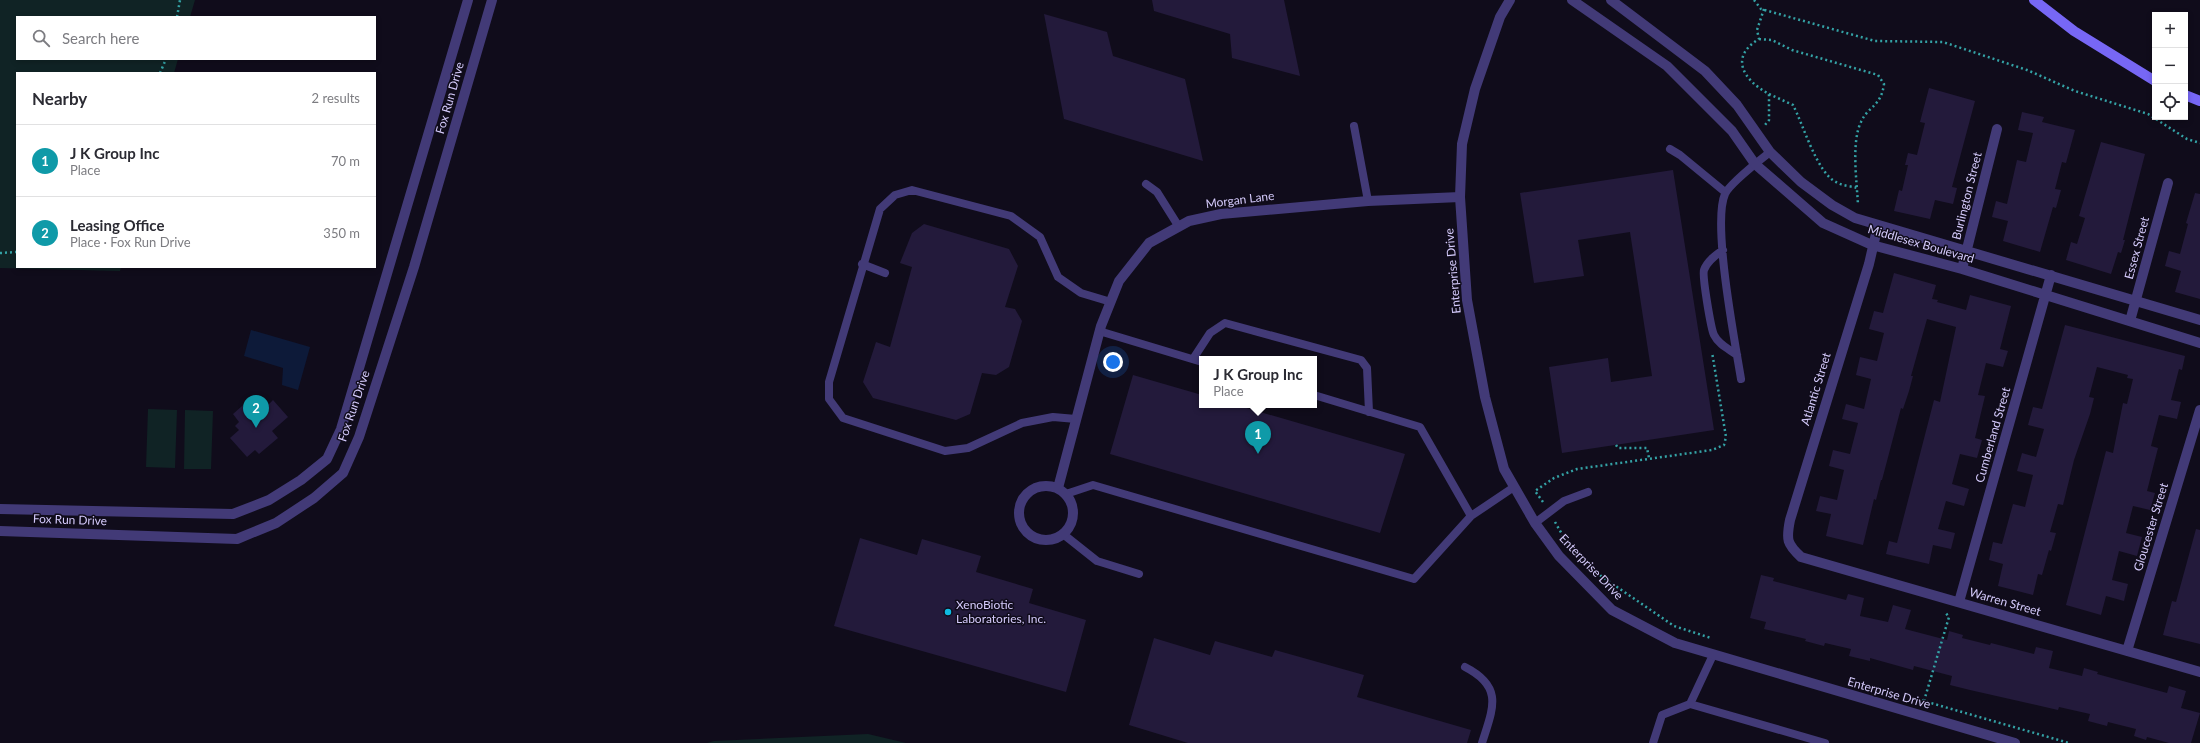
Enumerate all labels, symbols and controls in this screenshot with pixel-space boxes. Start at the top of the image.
map controls [2152,12,2188,120]
button: + [2152,12,2188,48]
search box [16,16,376,60]
icon: search [30,27,52,49]
text: Search here [62,29,139,47]
button: − [2152,48,2188,84]
street label: Fox Run Drive [432,60,467,136]
button: locate [2152,84,2188,120]
text: Nearby [32,88,87,109]
text: 2 results [312,90,360,106]
text: J K Group Inc [70,144,159,162]
street label: Burlington Street [1948,150,1985,241]
text: 1 [41,153,49,169]
text: 70 m [331,153,360,169]
text: Place [70,162,100,178]
street label: Morgan Lane [1205,188,1275,211]
street label: Essex Street [2121,214,2152,281]
text: Leasing Office [70,216,164,234]
street label: Middlesex Boulevard [1866,221,1976,266]
text: 2 [41,225,49,241]
text: 350 m [323,225,360,241]
street label: Enterprise Drive [1441,228,1464,314]
text: Place · Fox Run Drive [70,234,191,250]
street label: Atlantic Street [1797,350,1834,427]
your location [1103,352,1123,372]
popup [1199,356,1317,408]
text: J K Group Inc [1213,365,1303,383]
street label: Fox Run Drive [334,368,373,443]
text: Place [1213,383,1244,399]
street label: Cumberland Street [1972,385,2014,484]
pin: 2 [243,395,269,428]
pin: 1 [1245,421,1271,454]
street label: Gloucester Street [2130,480,2171,573]
street label: Fox Run Drive [33,511,107,528]
street label: Enterprise Drive [1556,531,1626,603]
street label: Warren Street [1968,584,2043,619]
place label: XenoBiotic Laboratories, Inc. [956,597,1046,626]
marker: XenoBiotic Laboratories, Inc. [943,607,953,617]
street label: Enterprise Drive [1846,674,1932,712]

